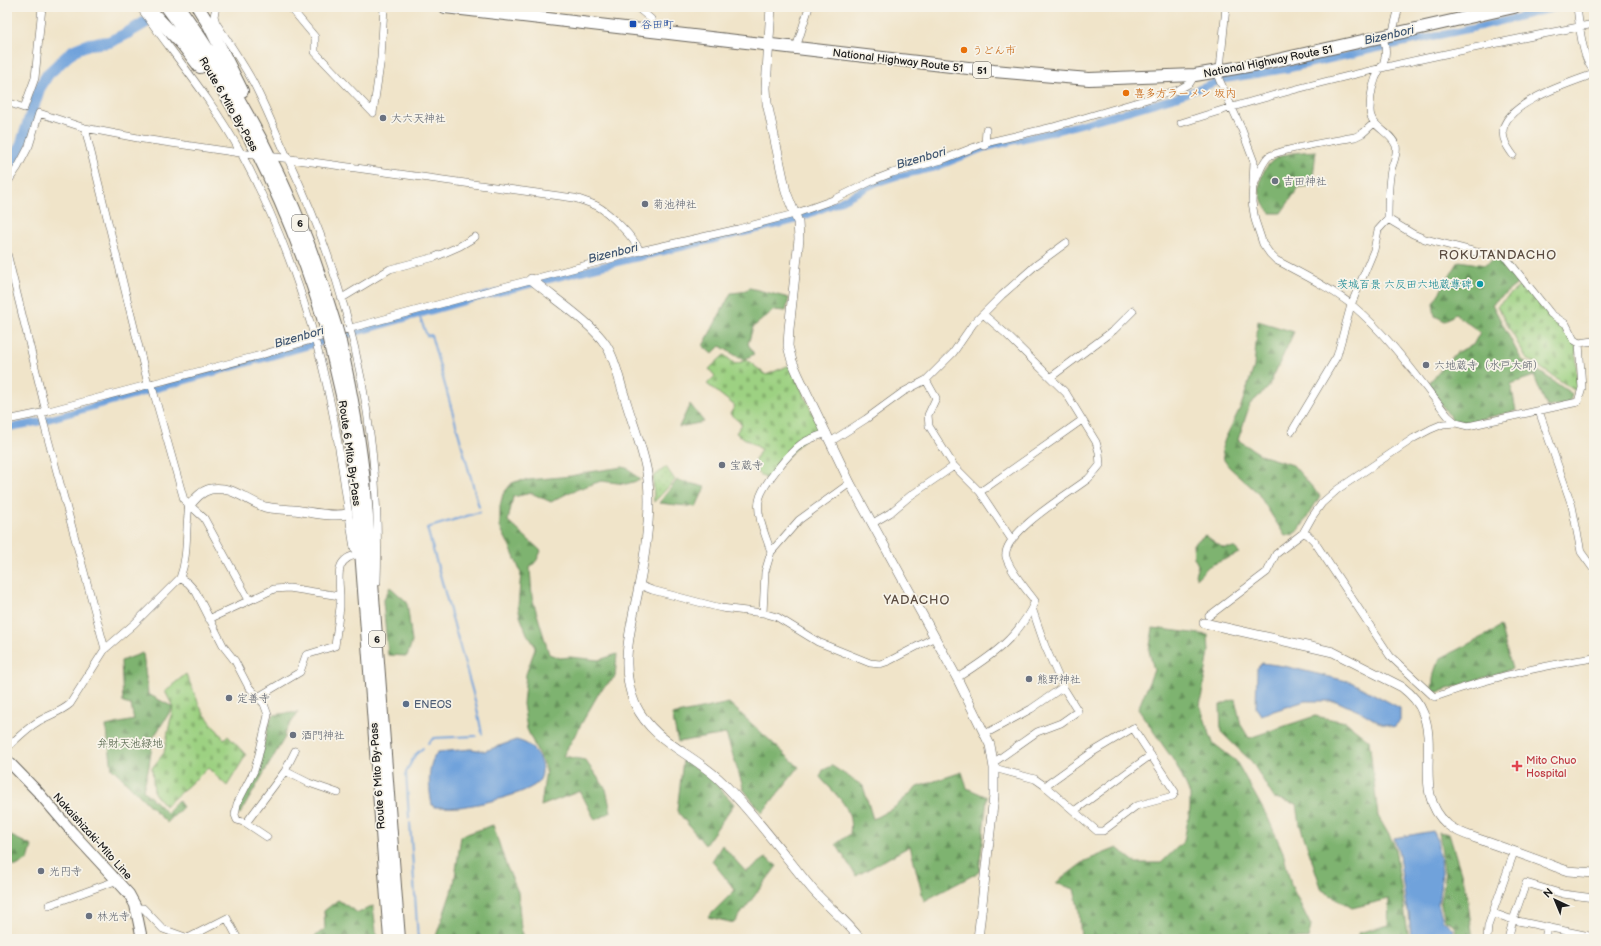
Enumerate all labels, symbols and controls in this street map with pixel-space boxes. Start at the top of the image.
place label: 谷田町 [641,18,674,31]
marker: 谷田町 [628,19,638,29]
water label: Bizenbori [1363,22,1417,49]
street label: National Highway Route 51 [1202,43,1334,80]
place label: うどん市 [972,44,1016,57]
marker: うどん市 [959,45,969,55]
street label: National Highway Route 51 [832,46,964,75]
street label: Route 6 Mito By-Pass [196,55,261,154]
road number: 51 [973,62,991,78]
place label: 喜多方ラーメン 坂内 [1134,87,1236,100]
marker: 喜多方ラーメン 坂内 [1121,88,1131,98]
place label: 大六天神社 [391,112,446,125]
marker: 大六天神社 [378,113,388,123]
water label: Bizenbori [895,144,949,173]
place label: 吉田神社 [1283,175,1327,188]
marker: 吉田神社 [1270,176,1280,186]
place label: 菊池神社 [653,198,697,211]
marker: 菊池神社 [640,199,650,209]
road number: 6 [292,215,308,231]
water label: Bizenbori [587,240,641,267]
district label: ROKUTANDACHO [1439,247,1557,263]
place label: 茨城百景 六反田六地蔵尊碑 [1337,278,1472,291]
marker: 茨城百景 六反田六地蔵尊碑 [1475,279,1485,289]
water label: Bizenbori [273,323,327,352]
place label: 六地蔵寺（水戸大師） [1434,359,1544,372]
marker: 六地蔵寺（水戸大師） [1421,360,1431,370]
street label: Route 6 Mito By-Pass [336,399,363,507]
place label: 宝蔵寺 [730,459,763,472]
marker: 宝蔵寺 [717,460,727,470]
district label: YADACHO [883,592,950,608]
road number: 6 [369,631,385,647]
place label: 熊野神社 [1037,673,1081,686]
marker: 熊野神社 [1024,674,1034,684]
place label: 定善寺 [237,692,270,705]
marker: 定善寺 [224,693,234,703]
place label: ENEOS [414,698,452,711]
marker: ENEOS [401,699,411,709]
street label: Route 6 Mito By-Pass [367,722,388,830]
place label: 酒門神社 [301,729,345,742]
marker: 酒門神社 [288,730,298,740]
park label: 弁財天池緑地 [97,737,163,750]
place label: Mito Chuo Hospital [1526,754,1577,780]
marker: Mito Chuo Hospital [1511,760,1523,772]
street label: Nakaishizaki-Mito Line [50,790,135,883]
place label: 光円寺 [49,865,82,878]
marker: 光円寺 [36,866,46,876]
north arrow [1535,880,1575,920]
text: N [1541,886,1556,901]
place label: 林光寺 [97,910,130,923]
marker: 林光寺 [84,911,94,921]

